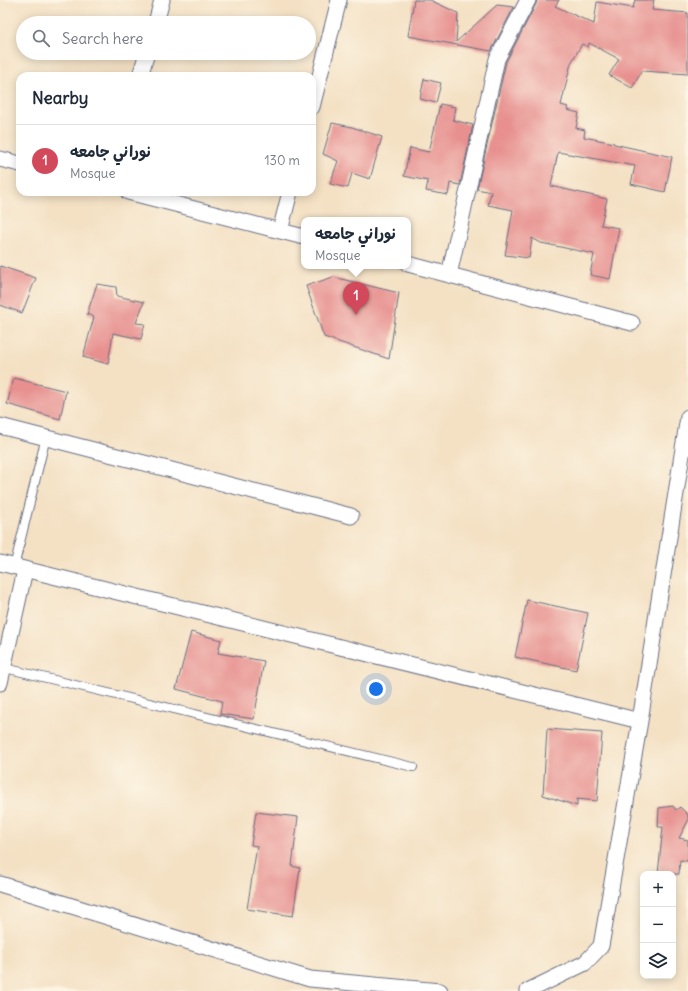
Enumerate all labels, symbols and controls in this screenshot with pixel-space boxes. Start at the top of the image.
search box [16,16,316,60]
icon: search [30,27,52,49]
text: Search here [62,29,143,48]
text: Nearby [32,87,88,109]
text: نوراني جامعه [70,142,152,161]
text: 1 [42,152,48,169]
text: 130 m [264,152,300,169]
text: Mosque [70,165,115,182]
popup [301,217,411,269]
text: نوراني جامعه [315,224,397,243]
text: Mosque [315,247,360,264]
pin: 1 [343,282,369,315]
your location [366,679,386,699]
map controls [640,871,676,979]
button: + [640,871,676,907]
button: − [640,907,676,943]
button: layers [640,943,676,979]

